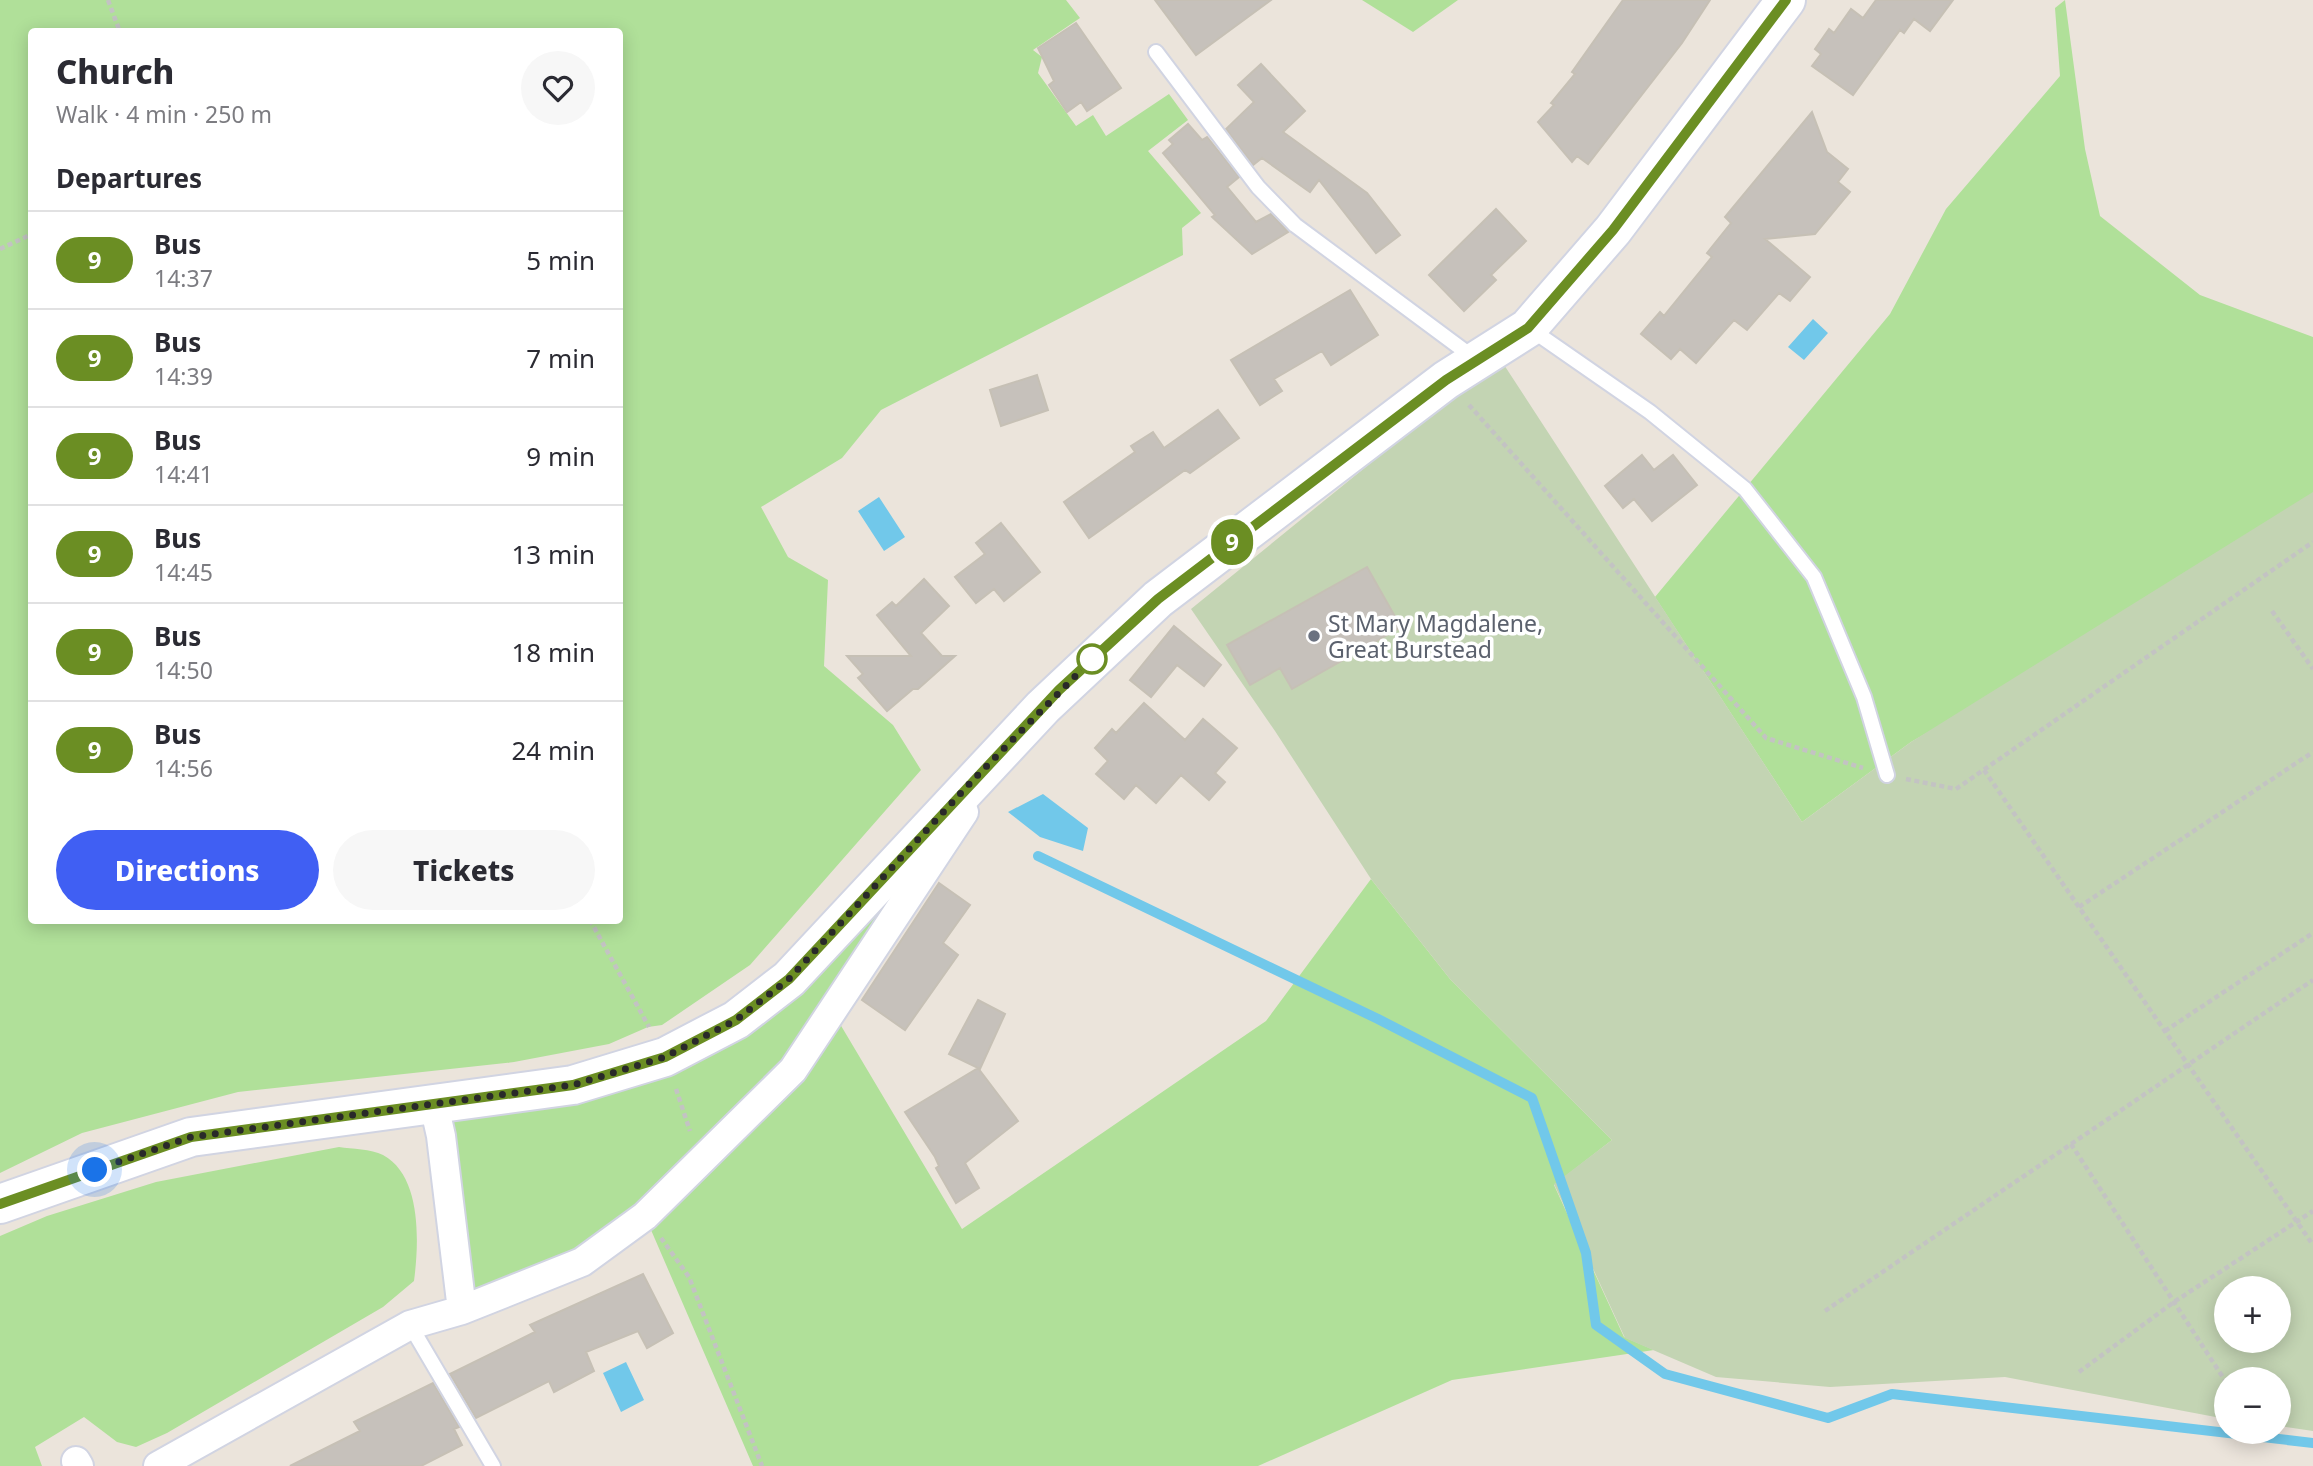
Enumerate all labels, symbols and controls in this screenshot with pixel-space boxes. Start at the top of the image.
text: Church [56,49,174,94]
button: heart [521,51,595,125]
text: Walk · 4 min · 250 m [56,98,272,130]
text: Departures [56,160,202,196]
text: Bus [154,226,201,262]
text: 5 min [526,242,595,278]
text: 9 [88,243,101,276]
text: 14:37 [154,262,213,294]
text: Bus [154,324,201,360]
text: 7 min [526,340,595,376]
text: 9 [88,341,101,374]
text: 14:39 [154,360,213,392]
text: Bus [154,422,201,458]
text: 9 min [526,438,595,474]
text: 9 [88,439,101,472]
text: 14:41 [154,458,213,490]
line badge: 9 [1209,519,1255,565]
text: Bus [154,520,201,556]
text: 9 [1225,525,1239,558]
text: 13 min [511,536,595,572]
text: 9 [88,537,101,570]
text: 14:45 [154,556,213,588]
place label: St Mary Magdalene, Great Burstead [1328,607,1543,665]
text: Bus [154,618,201,654]
marker: St Mary Magdalene, Great Burstead [1306,628,1322,644]
text: 18 min [511,634,595,670]
text: 9 [88,635,101,668]
unlabelled marker [1077,644,1107,674]
text: 14:50 [154,654,213,686]
text: Bus [154,716,201,752]
text: 24 min [511,732,595,768]
text: 9 [88,733,101,766]
text: 14:56 [154,752,213,784]
button: Directions [56,830,319,910]
button: Tickets [333,830,595,910]
your location [77,1152,112,1187]
map controls [2214,1276,2291,1444]
button: + [2214,1276,2291,1353]
button: − [2214,1367,2291,1444]

